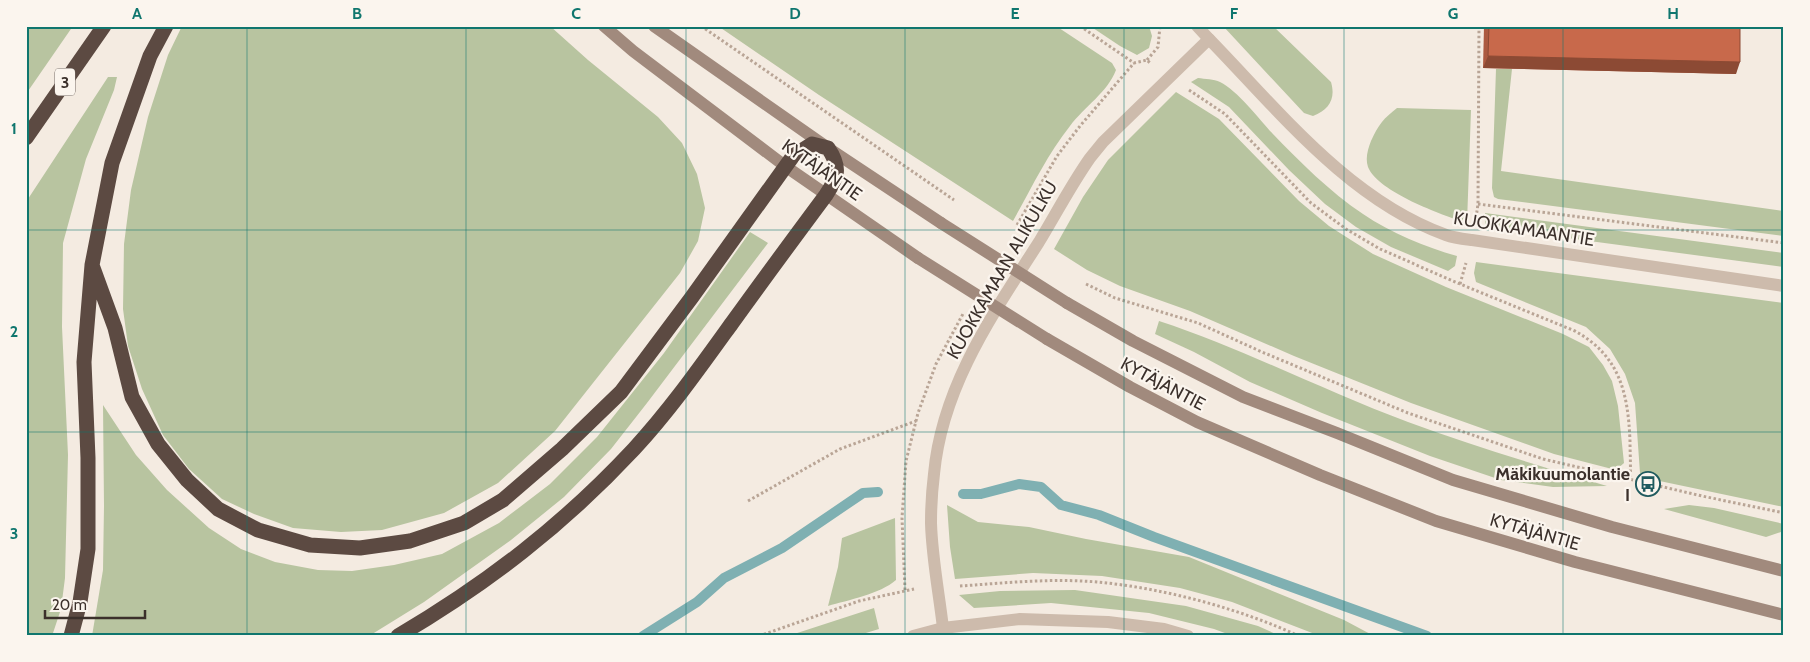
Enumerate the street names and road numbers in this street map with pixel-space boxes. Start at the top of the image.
road number: 3 [55,68,75,95]
street label: KYTÄJÄNTIE [778,134,866,206]
street label: KUOKKAMAAN ALIKULKU [942,177,1062,363]
street label: KUOKKAMAANTIE [1452,207,1596,251]
street label: KYTÄJÄNTIE [1117,353,1209,415]
street label: KYTÄJÄNTIE [1487,509,1583,555]

